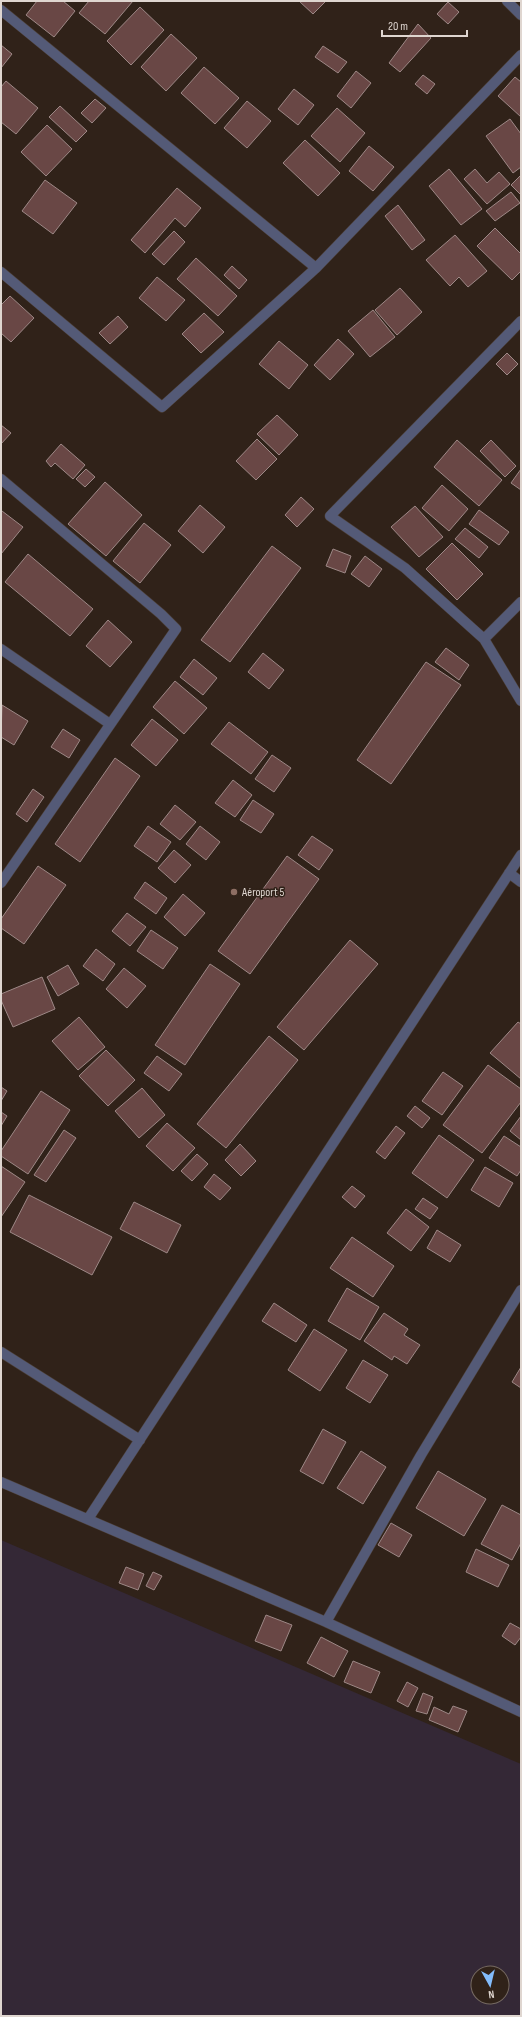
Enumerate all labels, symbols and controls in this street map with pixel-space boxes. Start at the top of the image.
scale bar [382,12,467,38]
text: 20 m [388,19,408,34]
place label: Aéroport 5 [241,885,284,900]
marker: Aéroport 5 [229,887,239,897]
north arrow [470,1965,510,2005]
text: N [487,1988,495,2001]

